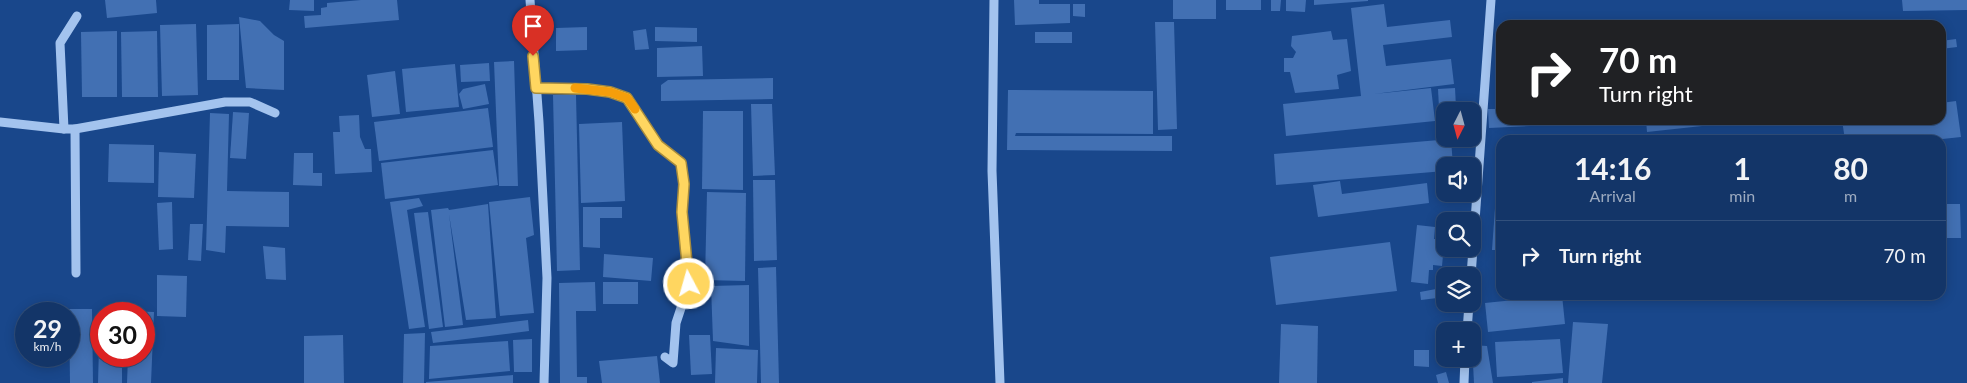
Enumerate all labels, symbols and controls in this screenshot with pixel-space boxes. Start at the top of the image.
pin [512,5,554,56]
icon: arrive [519,12,547,40]
text: 70 m [1599,38,1677,80]
icon: right [1516,40,1581,105]
text: Turn right [1599,80,1693,107]
north arrow [1436,102,1481,148]
map controls [1436,102,1481,367]
text: 14:16 [1574,150,1651,186]
text: 1 [1734,150,1751,186]
text: 80 [1833,150,1868,186]
button: sound [1436,157,1481,202]
text: Arrival [1590,186,1636,205]
text: min [1729,186,1755,205]
text: m [1844,186,1857,205]
button: search [1436,212,1481,257]
icon: right [1516,242,1544,270]
text: Turn right [1559,244,1641,267]
text: 70 m [1883,244,1926,267]
position arrow [662,257,714,309]
button: layers [1436,267,1481,312]
speed limit sign: 30 [90,302,155,367]
text: 29 [33,313,62,343]
button: + [1436,322,1481,367]
text: km/h [33,339,62,354]

